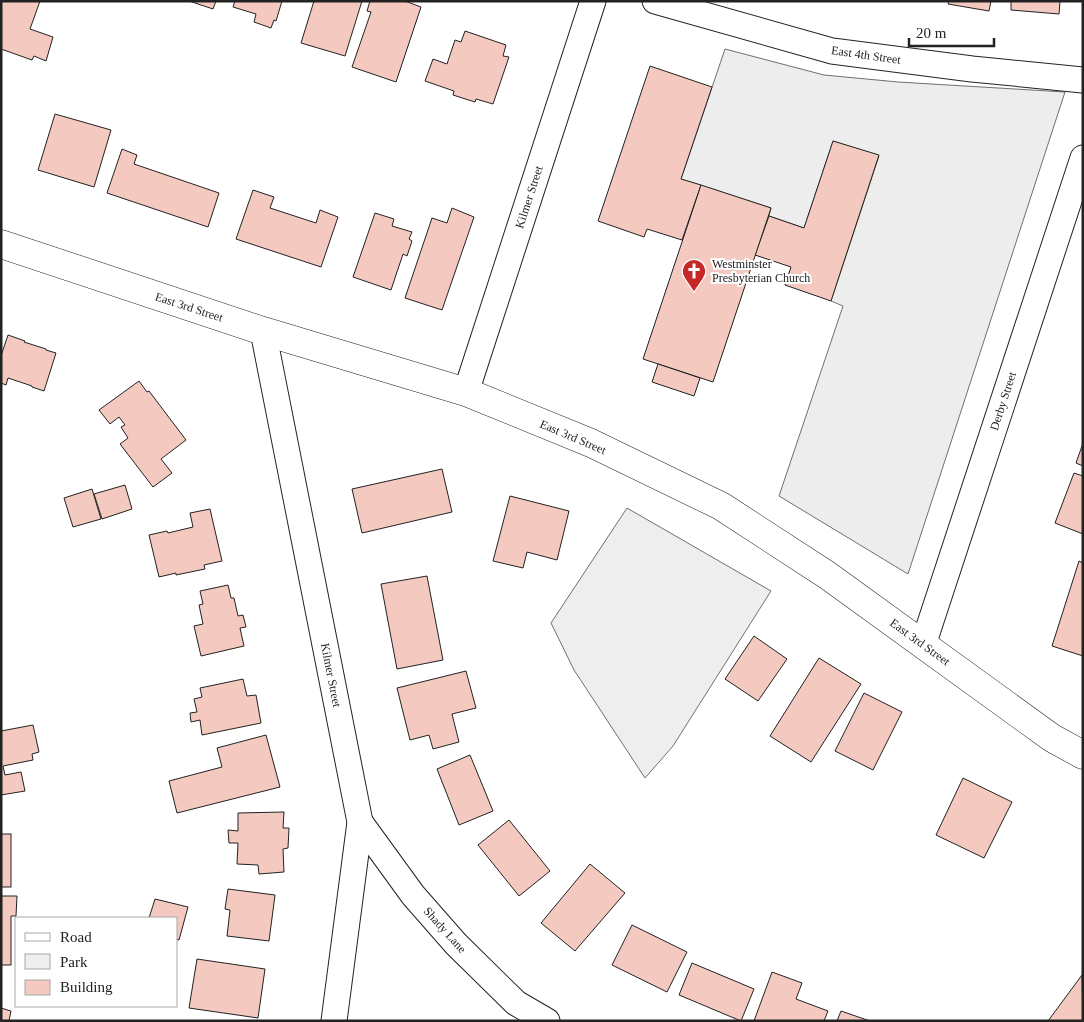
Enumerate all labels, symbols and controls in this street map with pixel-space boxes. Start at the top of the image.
scale bar [909,15,994,47]
text: 20 m [916,25,947,41]
street label: East 4th Street [830,43,902,67]
street label: Kilmer Street [512,163,546,230]
place label: Westminster Presbyterian Church [712,257,810,285]
church icon: Westminster Presbyterian Church [681,258,707,292]
street label: East 3rd Street [153,289,225,325]
street label: Derby Street [987,369,1019,432]
street label: East 3rd Street [538,417,609,458]
street label: East 3rd Street [887,616,953,669]
street label: Kilmer Street [318,642,344,709]
street label: Shady Lane [421,904,469,956]
legend [15,917,178,1007]
text: Road [60,929,92,945]
text: Park [60,954,88,970]
text: Building [60,979,113,995]

